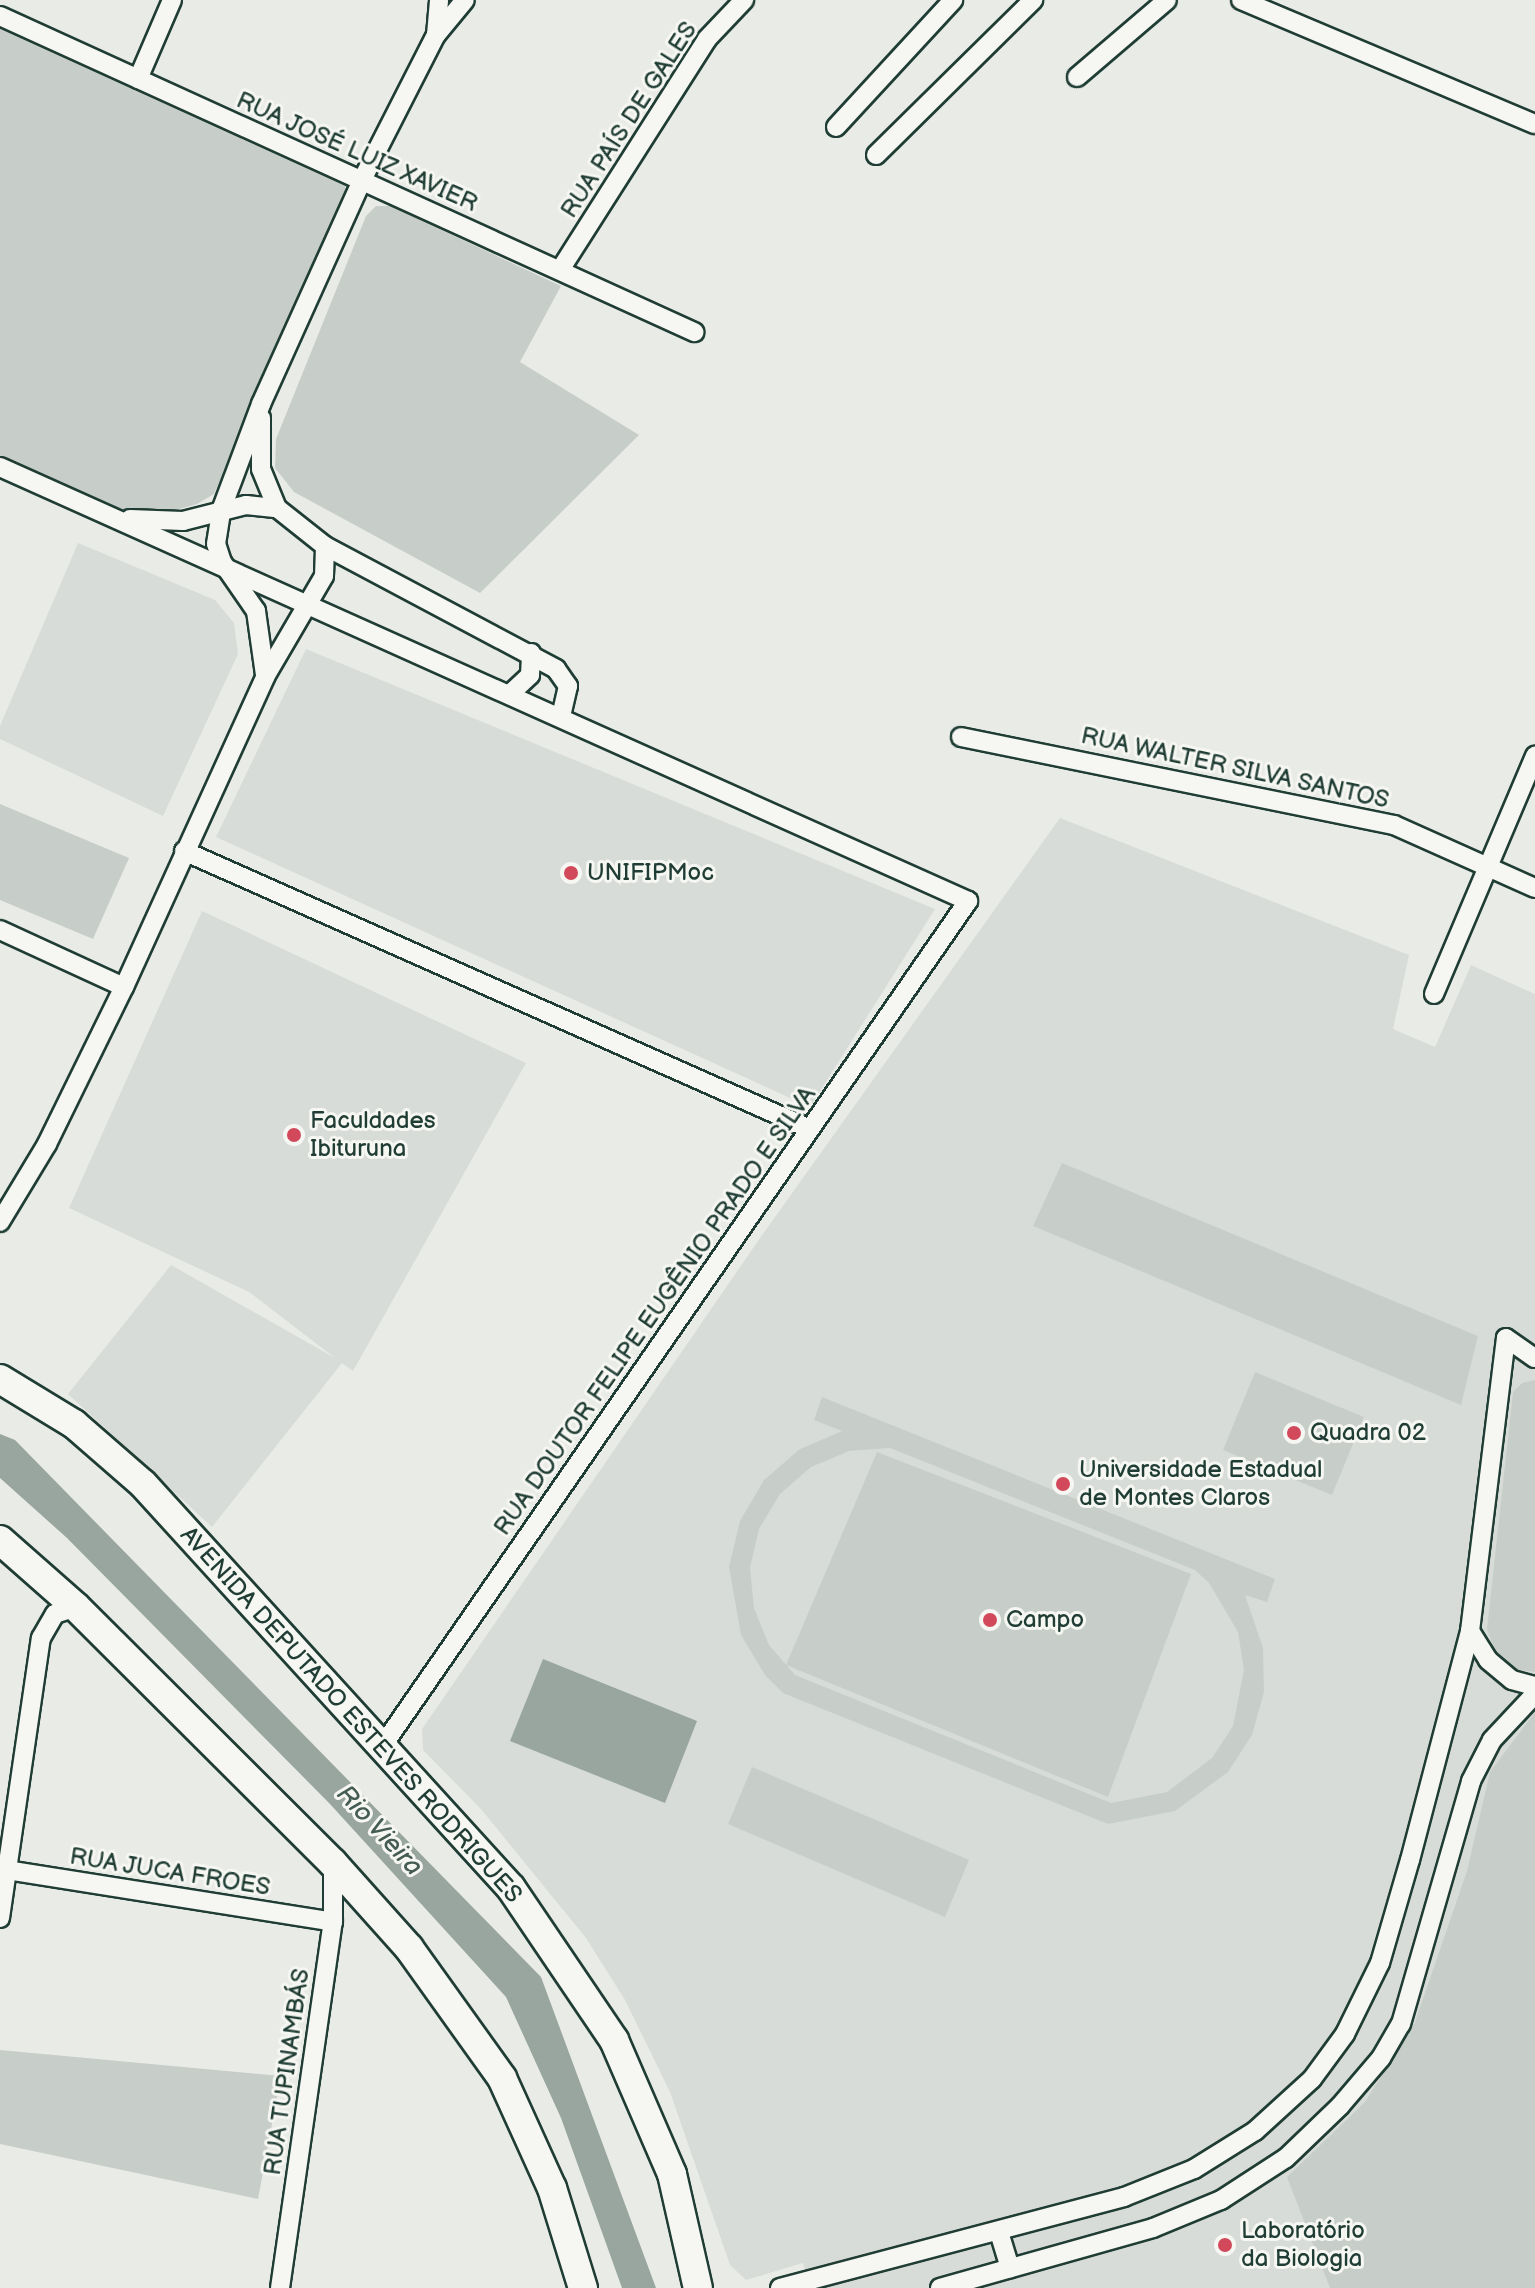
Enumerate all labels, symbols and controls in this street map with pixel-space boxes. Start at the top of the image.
street label: RUA PAÍS DE GALES [555,17,703,223]
street label: RUA JOSÉ LUIZ XAVIER [231,85,483,219]
street label: RUA WALTER SILVA SANTOS [1077,721,1393,815]
place label: UNIFIPMoc [587,859,714,887]
marker: UNIFIPMoc [562,864,580,882]
street label: RUA DOUTOR FELIPE EUGÊNIO PRADO E SILVA [488,1081,822,1541]
place label: Faculdades Ibituruna [310,1107,436,1163]
marker: Faculdades Ibituruna [285,1126,303,1144]
place label: Quadra 02 [1310,1419,1426,1447]
marker: Quadra 02 [1285,1424,1303,1442]
place label: Universidade Estadual de Montes Claros [1079,1456,1322,1512]
marker: Universidade Estadual de Montes Claros [1054,1475,1072,1493]
street label: AVENIDA DEPUTADO ESTEVES RODRIGUES [174,1521,528,1909]
place label: Campo [1006,1606,1084,1634]
marker: Campo [981,1611,999,1629]
water label: Rio Vieira [329,1779,429,1883]
street label: RUA JUCA FROES [67,1842,273,1902]
street label: RUA TUPINAMBÁS [258,1967,316,2177]
place label: Laboratório da Biologia [1241,2217,1365,2273]
marker: Laboratório da Biologia [1216,2236,1234,2254]

